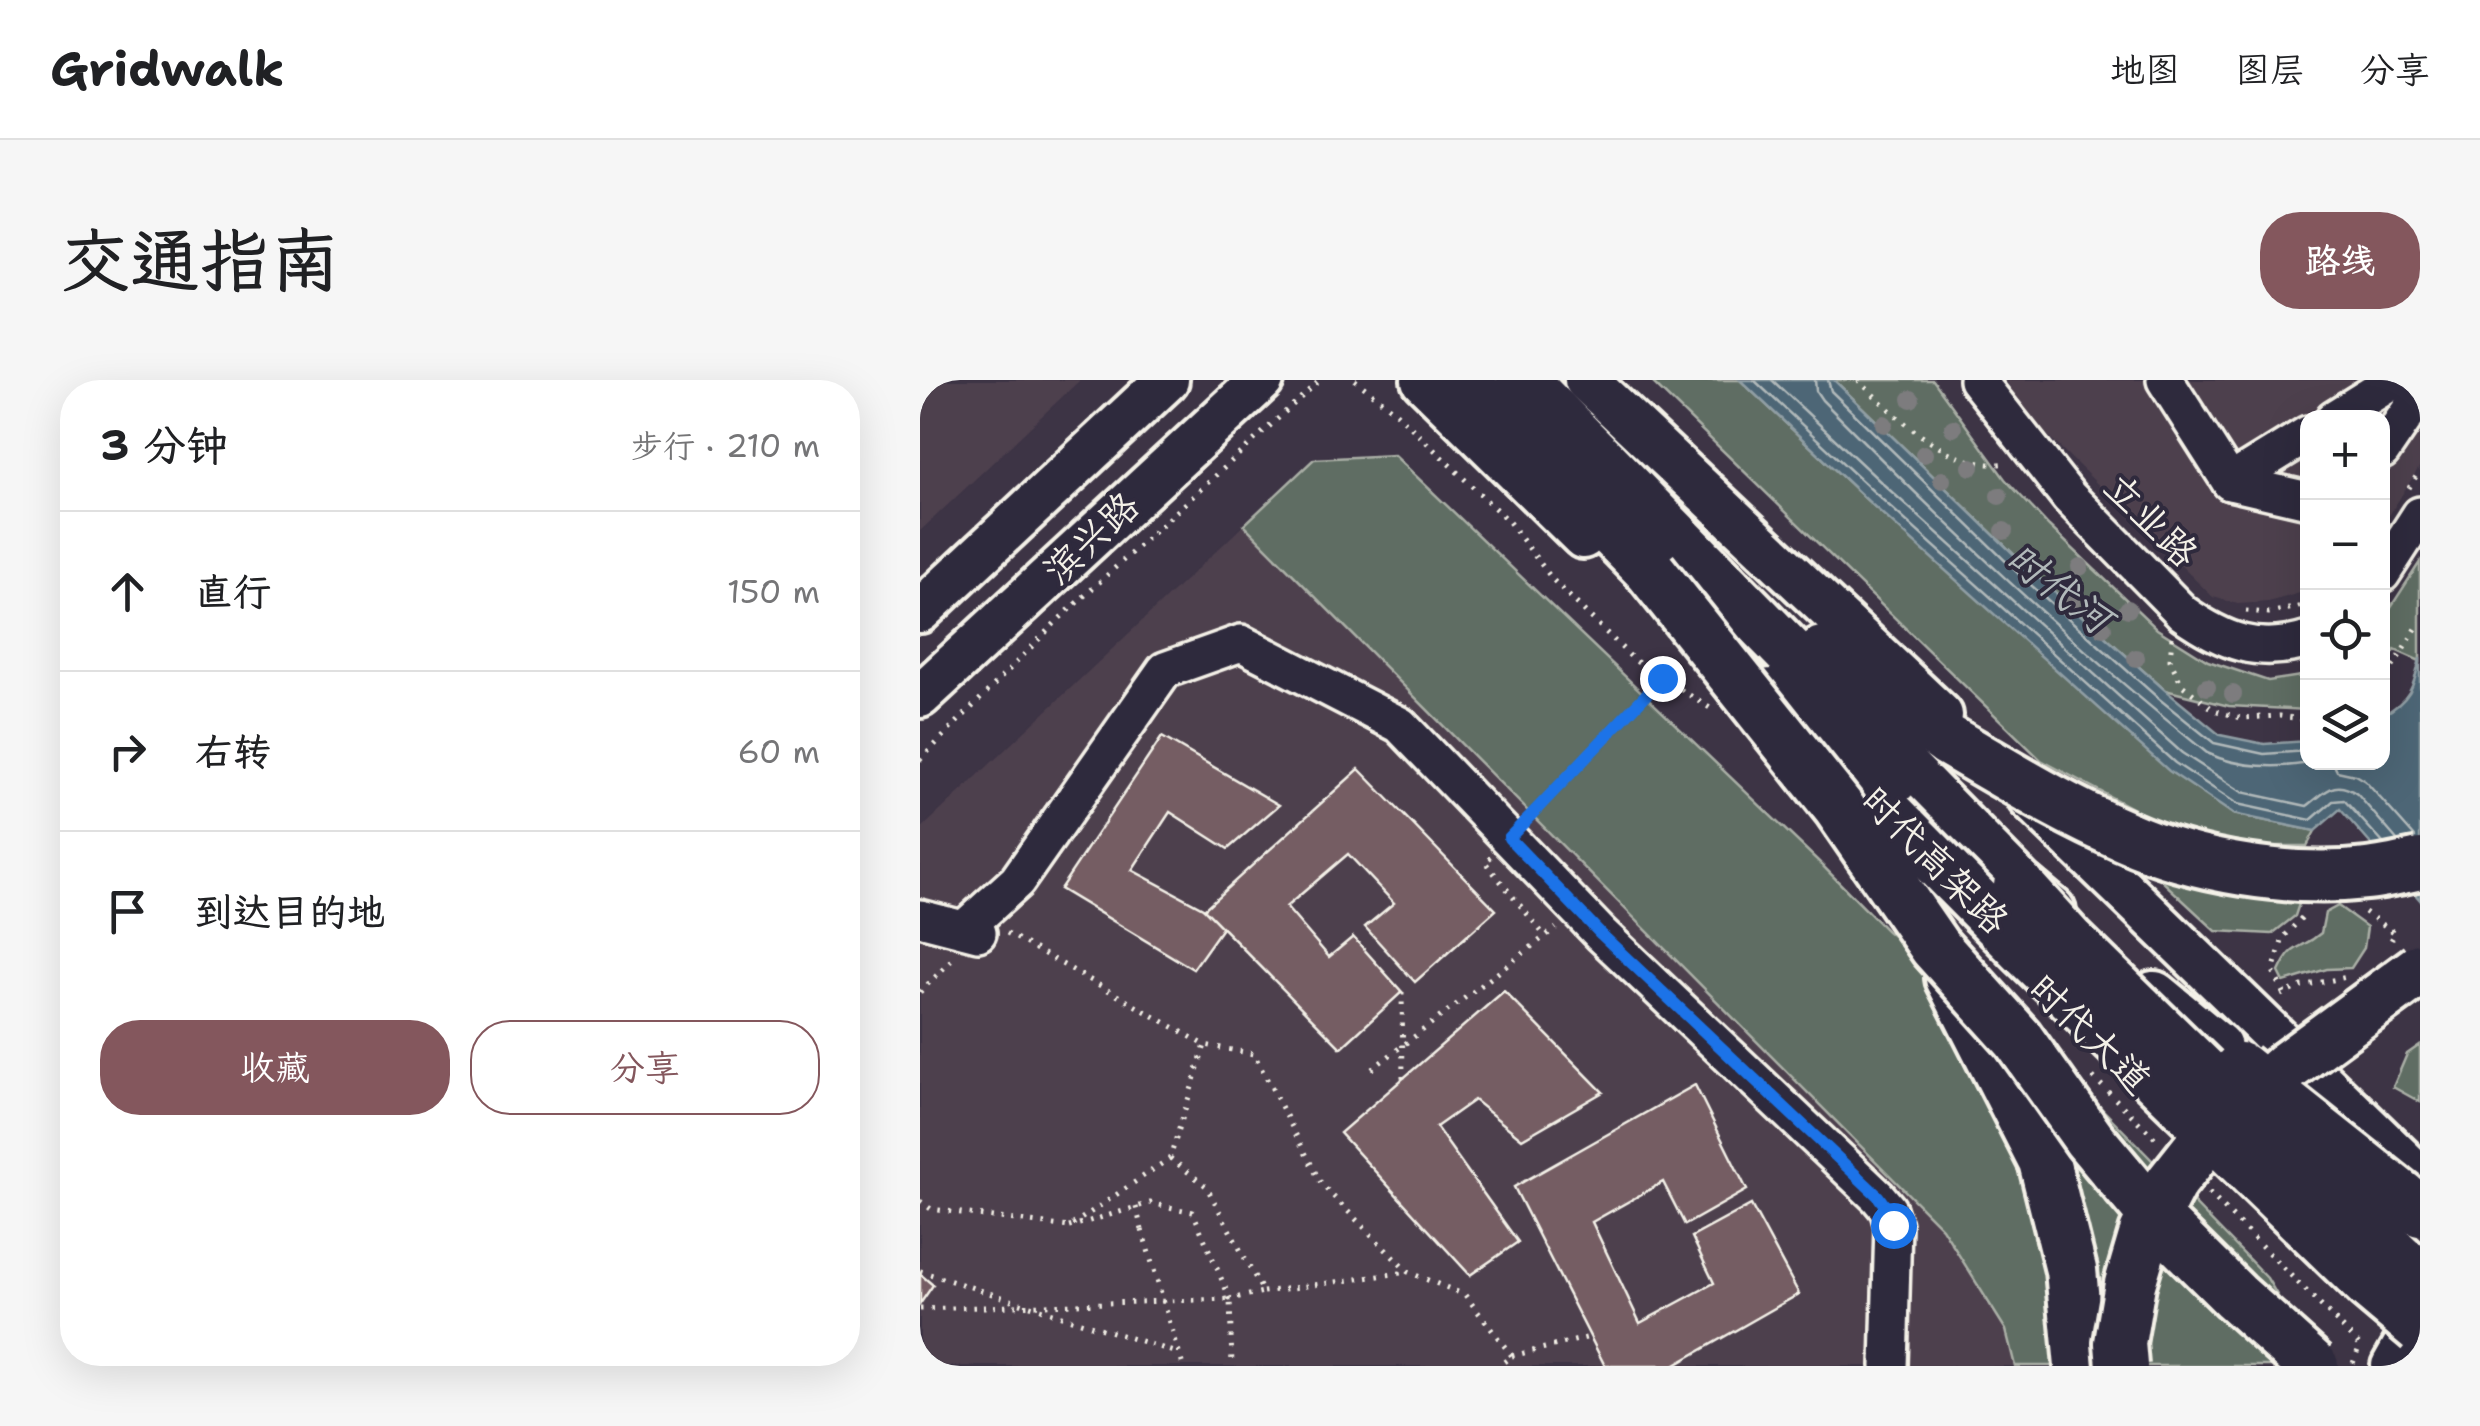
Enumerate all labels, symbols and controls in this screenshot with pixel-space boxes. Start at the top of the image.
text: Gridwalk [50,37,285,101]
text: 地图 [2110,46,2180,93]
text: 图层 [2235,46,2305,93]
text: 分享 [2360,46,2430,93]
button: 路线 [2260,212,2420,309]
text: 交通指南 [60,214,340,307]
map controls [2300,410,2390,770]
button: + [2300,410,2390,500]
text: 3 分钟 [100,417,228,473]
text: 步行 · 210 m [631,424,820,467]
street label: 立业路 [2093,461,2210,578]
street label: 滨兴路 [1032,480,1150,595]
button: − [2300,500,2390,590]
water label: 时代河 [1995,530,2128,649]
icon: ahead [100,564,155,619]
text: 直行 [195,566,271,617]
text: 150 m [727,570,820,613]
button: locate [2300,590,2390,680]
route end [1640,656,1686,702]
button: layers [2300,680,2390,770]
icon: right [100,724,155,779]
text: 右转 [195,726,271,777]
text: 60 m [738,730,820,773]
street label: 时代高架路 [1850,774,2021,945]
icon: arrive [100,884,155,939]
text: 到达目的地 [195,886,385,937]
street label: 时代大道 [2018,962,2163,1105]
button: 收藏 [100,1020,450,1115]
button: 分享 [470,1020,820,1115]
route start [1871,1203,1917,1249]

